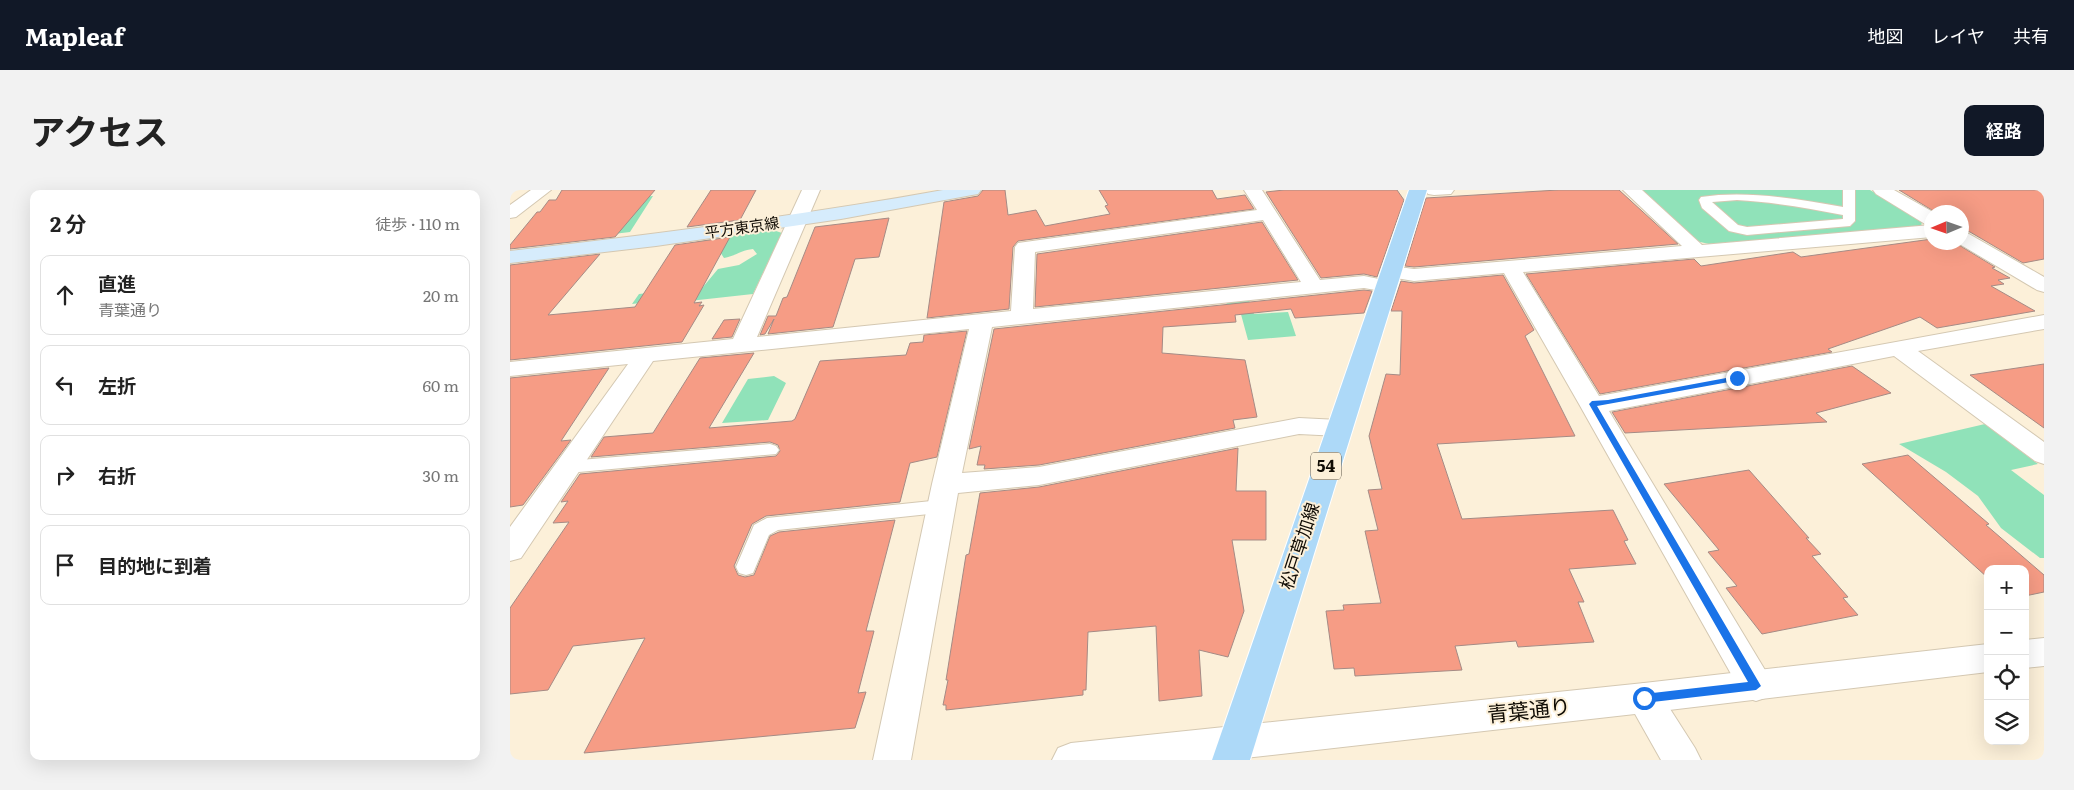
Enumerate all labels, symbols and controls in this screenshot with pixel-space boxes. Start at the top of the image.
text: Mapleaf [25,18,124,53]
text: 地図 [1868,22,1904,49]
text: レイヤ [1932,22,1985,49]
text: 共有 [2013,22,2049,49]
text: アクセス [30,104,168,156]
button: 経路 [1964,105,2044,156]
north arrow [1924,205,1969,250]
text: 2 分 [50,207,86,238]
street label: 平方東京線 [703,210,781,243]
text: 徒歩 · 110 m [375,211,460,235]
text: 直進 [98,269,136,297]
icon: ahead [51,281,79,309]
text: 20 m [423,283,459,307]
text: 青葉通り [98,297,162,321]
route end [1726,367,1749,390]
icon: left [51,371,79,399]
text: 左折 [98,371,136,399]
text: 60 m [422,373,459,397]
road number: 54 [1311,452,1341,480]
icon: right [51,461,79,489]
text: 右折 [98,461,136,489]
text: 30 m [422,463,459,487]
street label: 松戸草加線 [1272,499,1325,593]
icon: arrive [51,551,79,579]
text: 目的地に到着 [98,551,212,579]
map controls [1984,565,2029,745]
button: + [1984,565,2029,610]
button: − [1984,610,2029,655]
button: locate [1984,655,2029,700]
route start [1633,687,1656,710]
street label: 青葉通り [1485,689,1572,728]
button: layers [1984,700,2029,745]

